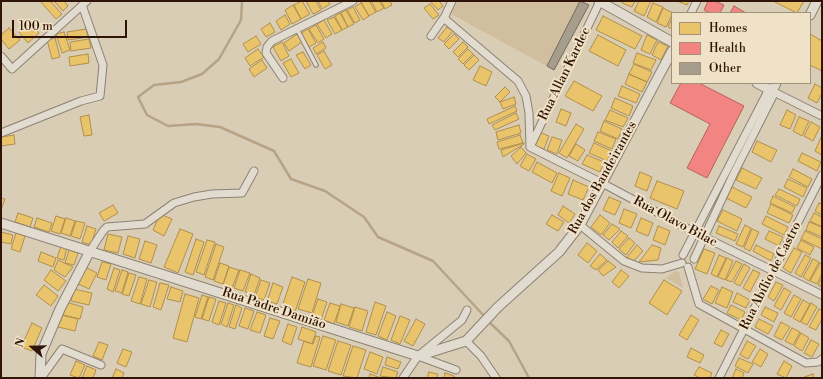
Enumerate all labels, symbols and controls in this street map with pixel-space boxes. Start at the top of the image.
scale bar [14,12,129,38]
legend [671,12,811,84]
text: 100 m [19,19,53,34]
text: Homes [709,21,747,36]
street label: Rua Allan Kardec [536,25,594,123]
text: Health [709,41,746,56]
text: Other [709,61,741,76]
street label: Rua dos Bandeirantes [565,119,641,237]
street label: Rua Olavo Bilac [630,193,720,251]
street label: Rua Abílio de Castro [737,219,805,333]
street label: Rua Padre Damião [220,285,328,333]
north arrow [12,327,52,367]
text: N [13,336,29,349]

